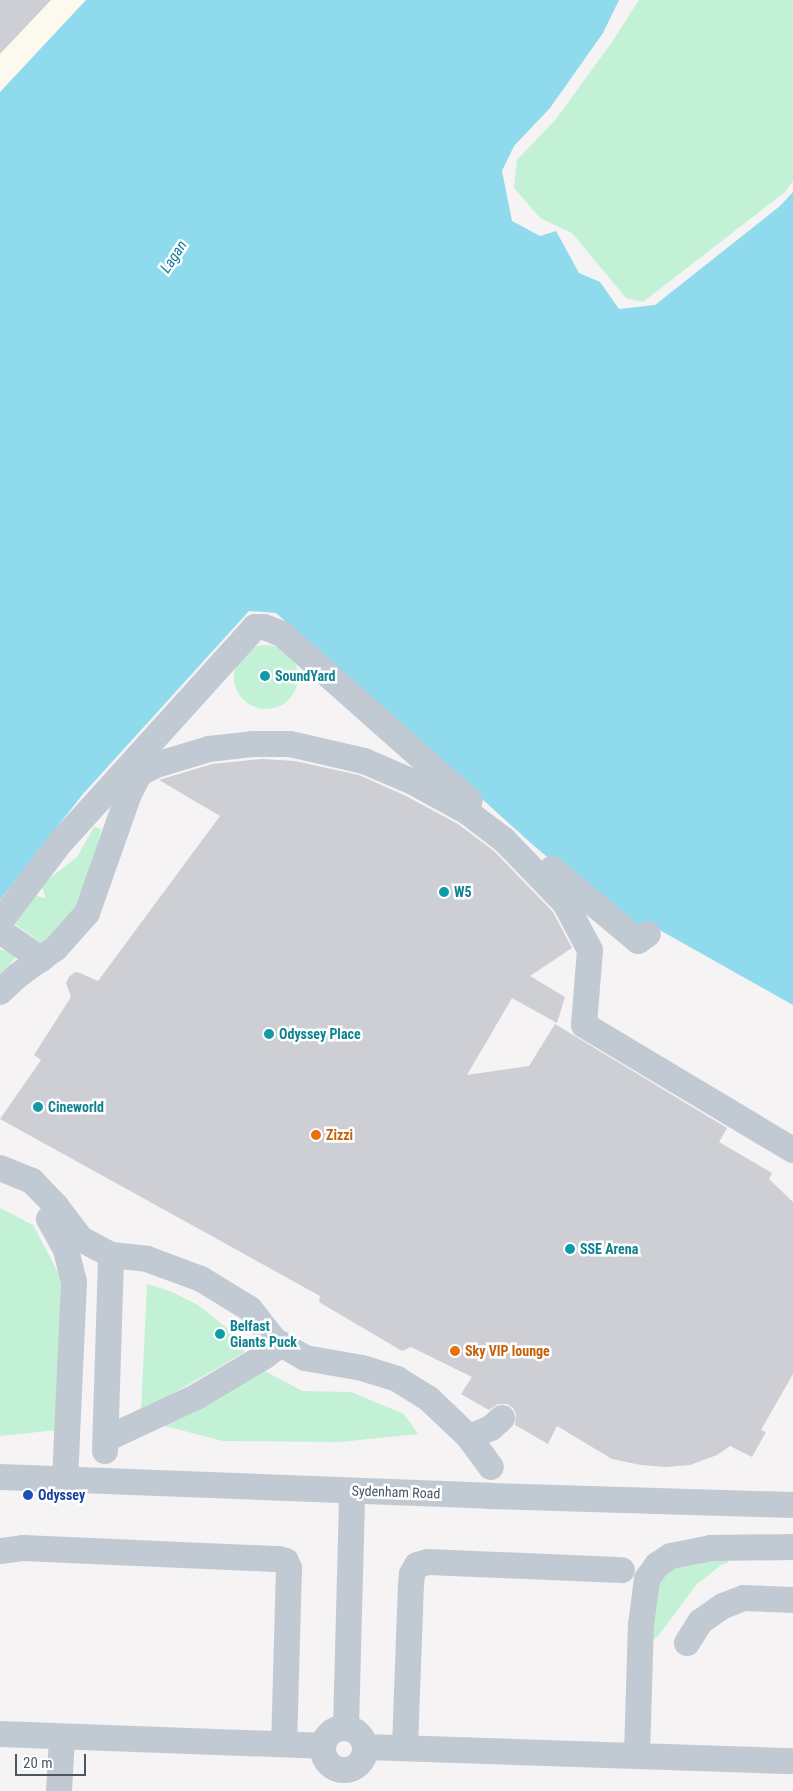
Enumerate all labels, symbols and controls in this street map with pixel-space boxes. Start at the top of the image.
water label: Lagan [157,237,191,277]
place label: SoundYard [275,668,335,684]
marker: SoundYard [259,670,271,682]
place label: W5 [454,884,472,900]
marker: W5 [438,886,450,898]
place label: Odyssey Place [279,1026,361,1042]
marker: Odyssey Place [263,1028,275,1040]
place label: Cineworld [48,1099,104,1115]
marker: Cineworld [32,1101,44,1113]
place label: Zizzi [326,1127,353,1143]
marker: Zizzi [310,1129,322,1141]
place label: SSE Arena [580,1241,638,1257]
marker: SSE Arena [564,1243,576,1255]
place label: Belfast Giants Puck [230,1318,297,1350]
marker: Belfast Giants Puck [214,1328,226,1340]
place label: Sky VIP lounge [465,1343,550,1359]
marker: Sky VIP lounge [449,1345,461,1357]
street label: Sydenham Road [351,1482,441,1502]
place label: Odyssey [38,1487,85,1503]
marker: Odyssey [22,1489,34,1501]
scale bar [18,1744,89,1776]
text: 20 m [23,1754,53,1772]

